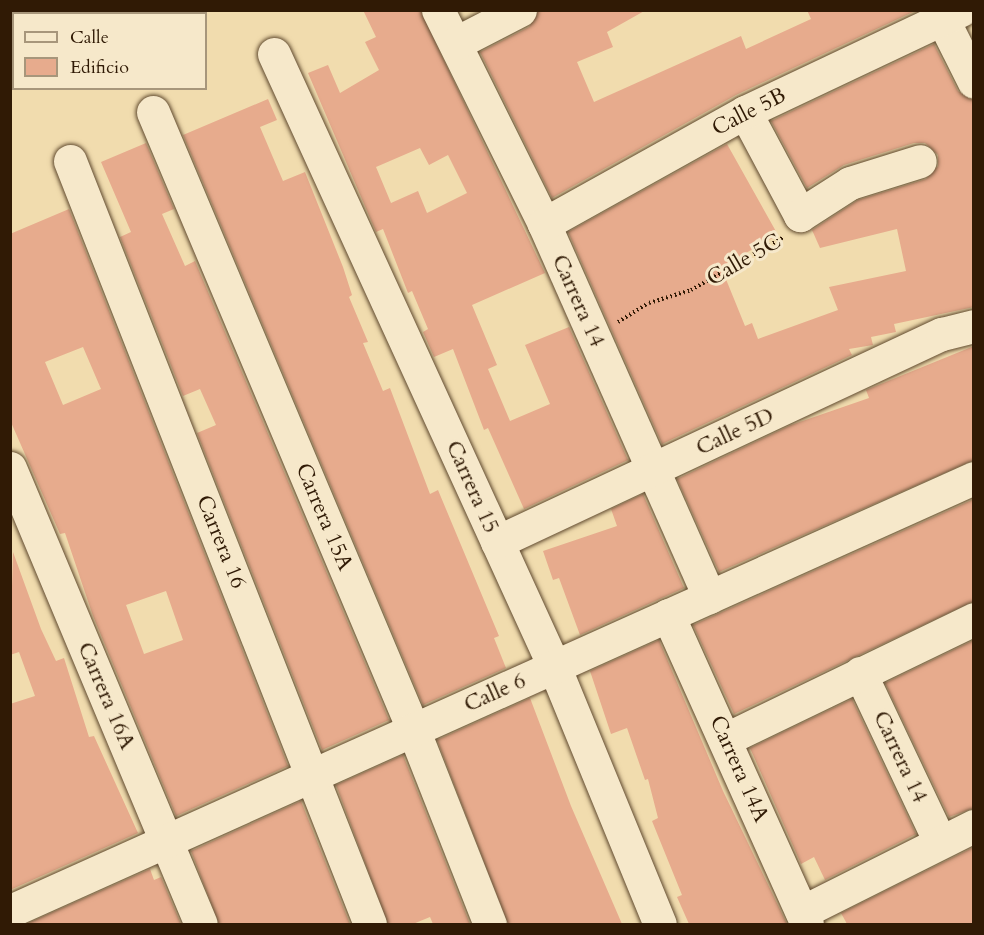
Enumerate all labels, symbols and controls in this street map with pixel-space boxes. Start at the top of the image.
legend [12,12,207,90]
text: Calle [70,25,109,50]
text: Edificio [70,55,129,80]
street label: Calle 5B [708,82,790,142]
street label: Calle 5C [702,228,786,292]
street label: Carrera 14 [546,251,610,351]
street label: Calle 5D [692,403,778,461]
street label: Carrera 15 [440,437,504,537]
street label: Carrera 15A [290,459,358,575]
street label: Carrera 16 [190,491,252,593]
street label: Carrera 16A [72,638,140,754]
street label: Calle 6 [460,668,530,718]
street label: Carrera 14 [867,707,933,807]
street label: Carrera 14A [704,712,774,826]

